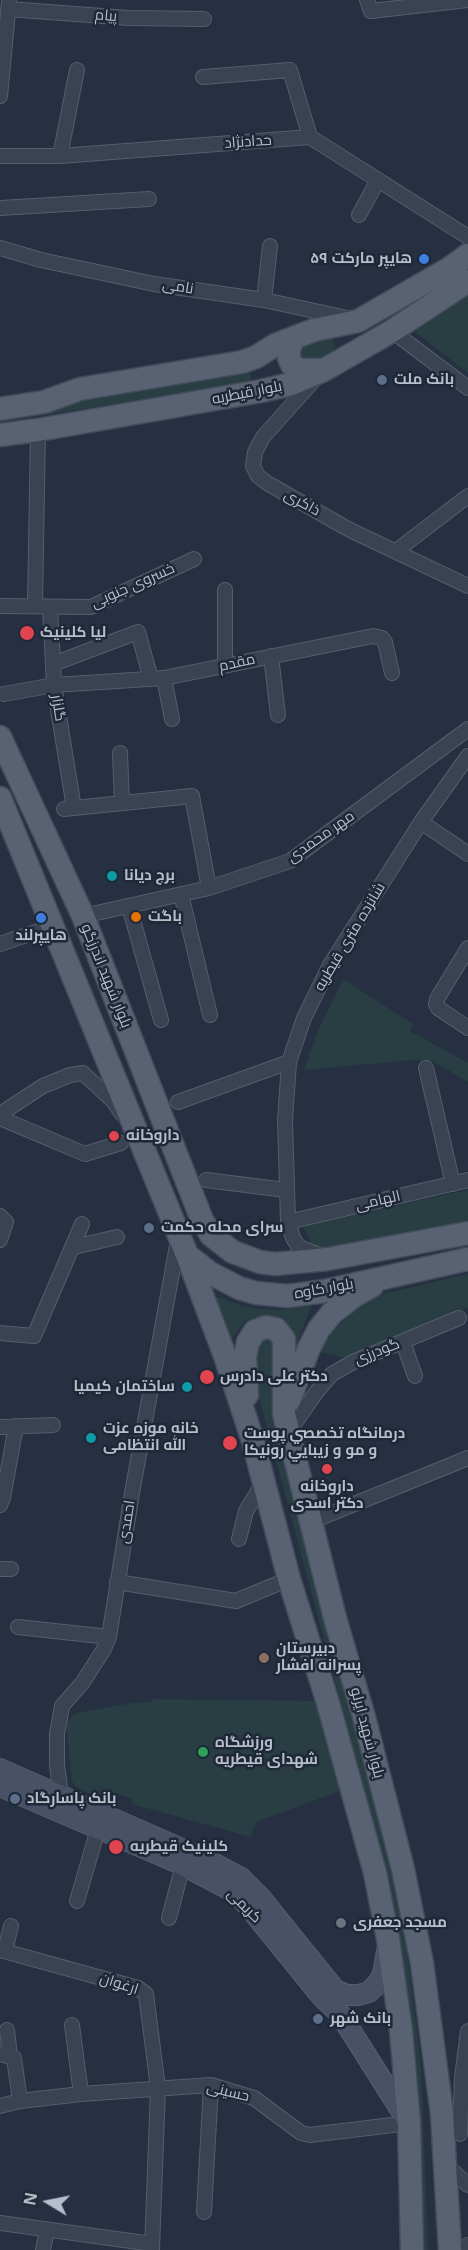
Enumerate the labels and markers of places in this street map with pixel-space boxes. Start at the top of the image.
place label: هایپر مارکت ۵۹ [310,250,412,268]
marker: هایپر مارکت ۵۹ [417,252,431,266]
place label: بانک ملت [394,371,454,389]
marker: بانک ملت [375,373,389,387]
marker: لیا کلینیک [18,624,36,642]
place label: لیا کلینیک [40,624,106,642]
place label: برج دیانا [124,867,175,885]
marker: برج دیانا [105,869,119,883]
place label: باگت [148,908,182,926]
marker: باگت [129,910,143,924]
marker: هایپرلند [34,911,48,925]
place label: هایپرلند [15,927,67,945]
place label: داروخانه [126,1127,179,1145]
marker: داروخانه [107,1129,121,1143]
place label: سرای محله حکمت [161,1219,283,1237]
marker: سرای محله حکمت [142,1221,156,1235]
marker: دکتر علی دادرس [198,1368,216,1386]
place label: دکتر علی دادرس [220,1368,328,1386]
place label: ساختمان کیمیا [74,1378,175,1396]
marker: ساختمان کیمیا [180,1380,194,1394]
place label: خانه موزه عزت الله انتظامی [103,1420,199,1455]
place label: درمانگاه تخصصي پوست و مو و زيبايي رونيكا [244,1425,405,1460]
marker: خانه موزه عزت الله انتظامی [84,1431,98,1445]
marker: درمانگاه تخصصي پوست و مو و زيبايي رونيكا [221,1434,239,1452]
marker: داروخانه دکتر اسدی [320,1462,334,1476]
place label: داروخانه دکتر اسدی [291,1478,363,1513]
place label: دبیرستان پسرانه افشار [276,1640,361,1675]
marker: دبیرستان پسرانه افشار [257,1651,271,1665]
place label: ورزشگاه شهدای قیطریه [215,1734,318,1769]
marker: ورزشگاه شهدای قیطریه [196,1745,210,1759]
place label: بانک پاسارگاد [27,1790,116,1808]
marker: بانک پاسارگاد [8,1792,22,1806]
marker: کلینیک قیطریه [107,1838,125,1856]
place label: کلینیک قیطریه [130,1838,228,1856]
place label: مسجد جعفری [353,1914,447,1932]
marker: مسجد جعفری [334,1916,348,1930]
place label: بانک شهر [330,2010,391,2028]
marker: بانک شهر [311,2012,325,2026]

